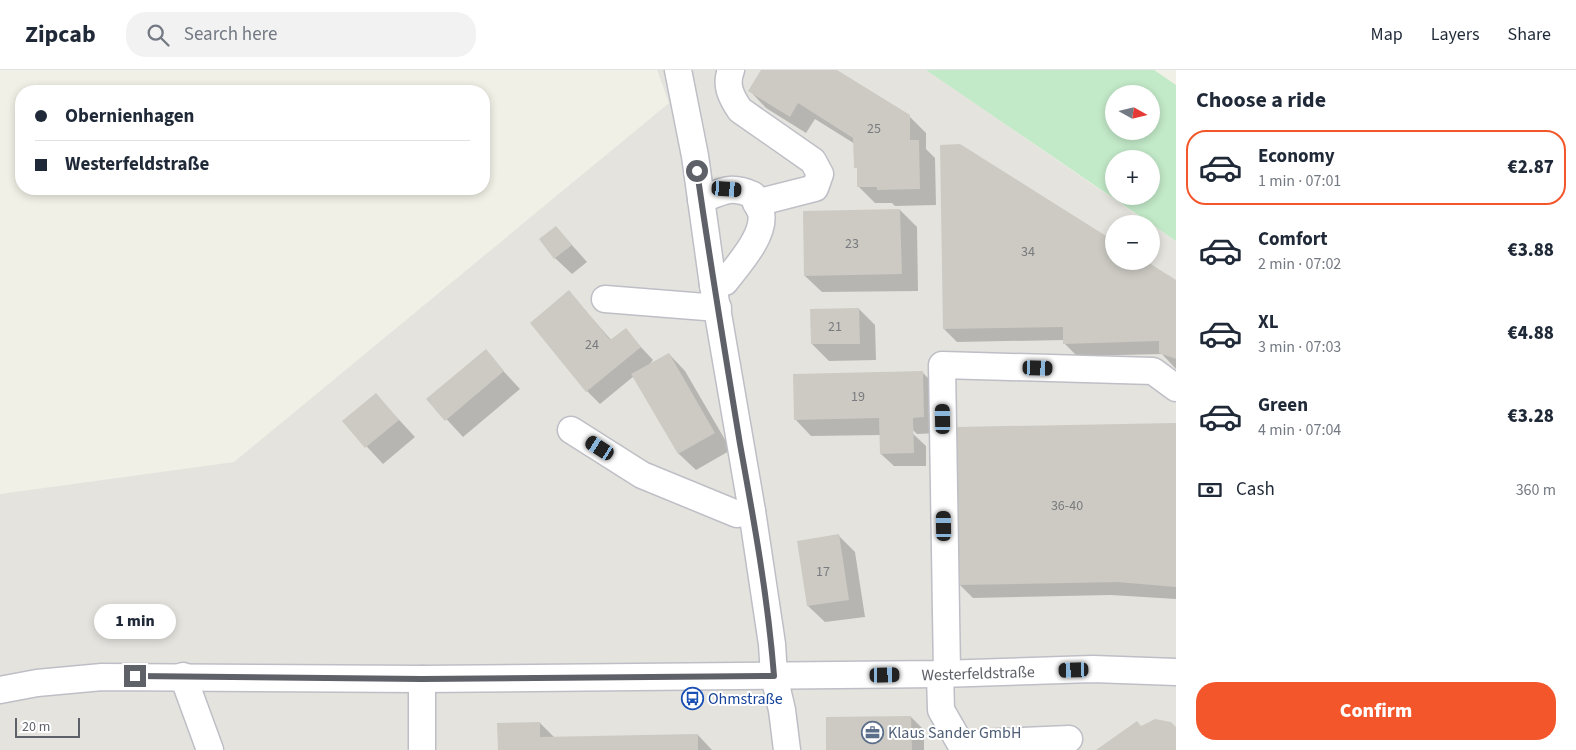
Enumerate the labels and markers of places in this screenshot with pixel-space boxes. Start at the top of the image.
bus stop icon: Ohmstraße [680,686,704,710]
place label: Ohmstraße [708,688,783,710]
office icon: Klaus Sander GmbH [860,720,884,744]
place label: Klaus Sander GmbH [888,722,1021,744]

